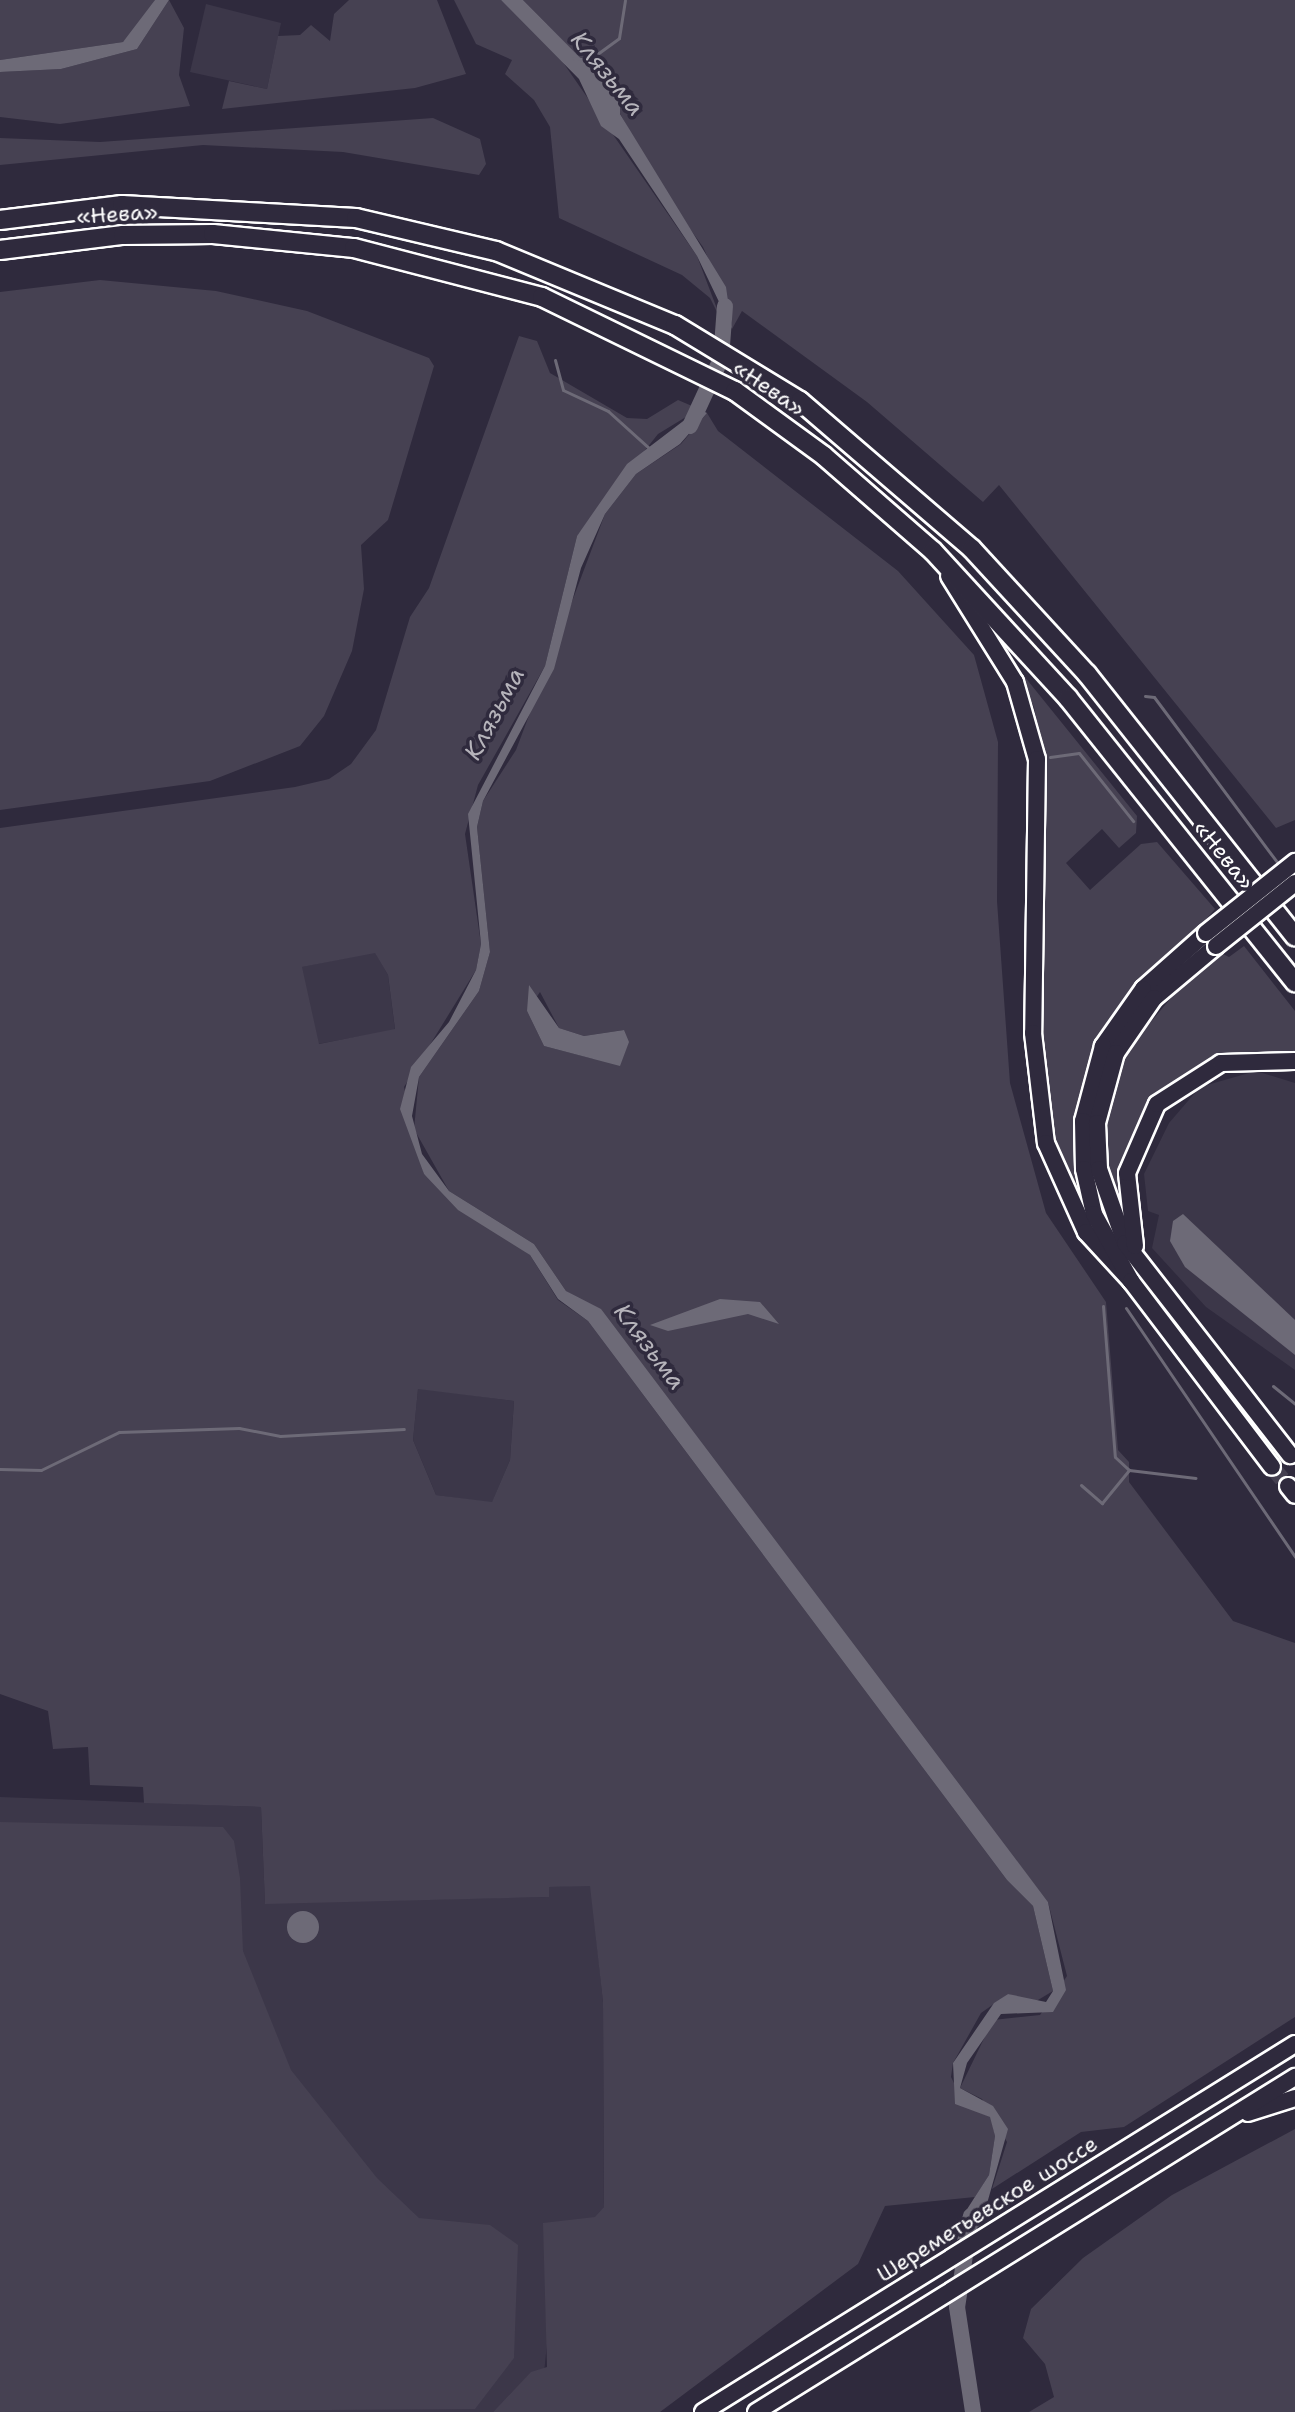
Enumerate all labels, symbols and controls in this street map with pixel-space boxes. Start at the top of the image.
water label: Клязьма [564,26,650,122]
street label: «Нева» [76,198,158,230]
street label: «Нева» [728,354,810,422]
water label: Клязьма [459,663,531,765]
street label: «Нева» [1188,815,1260,895]
water label: Клязьма [607,1298,691,1396]
street label: Шереметьевское шоссе [872,2130,1102,2288]

